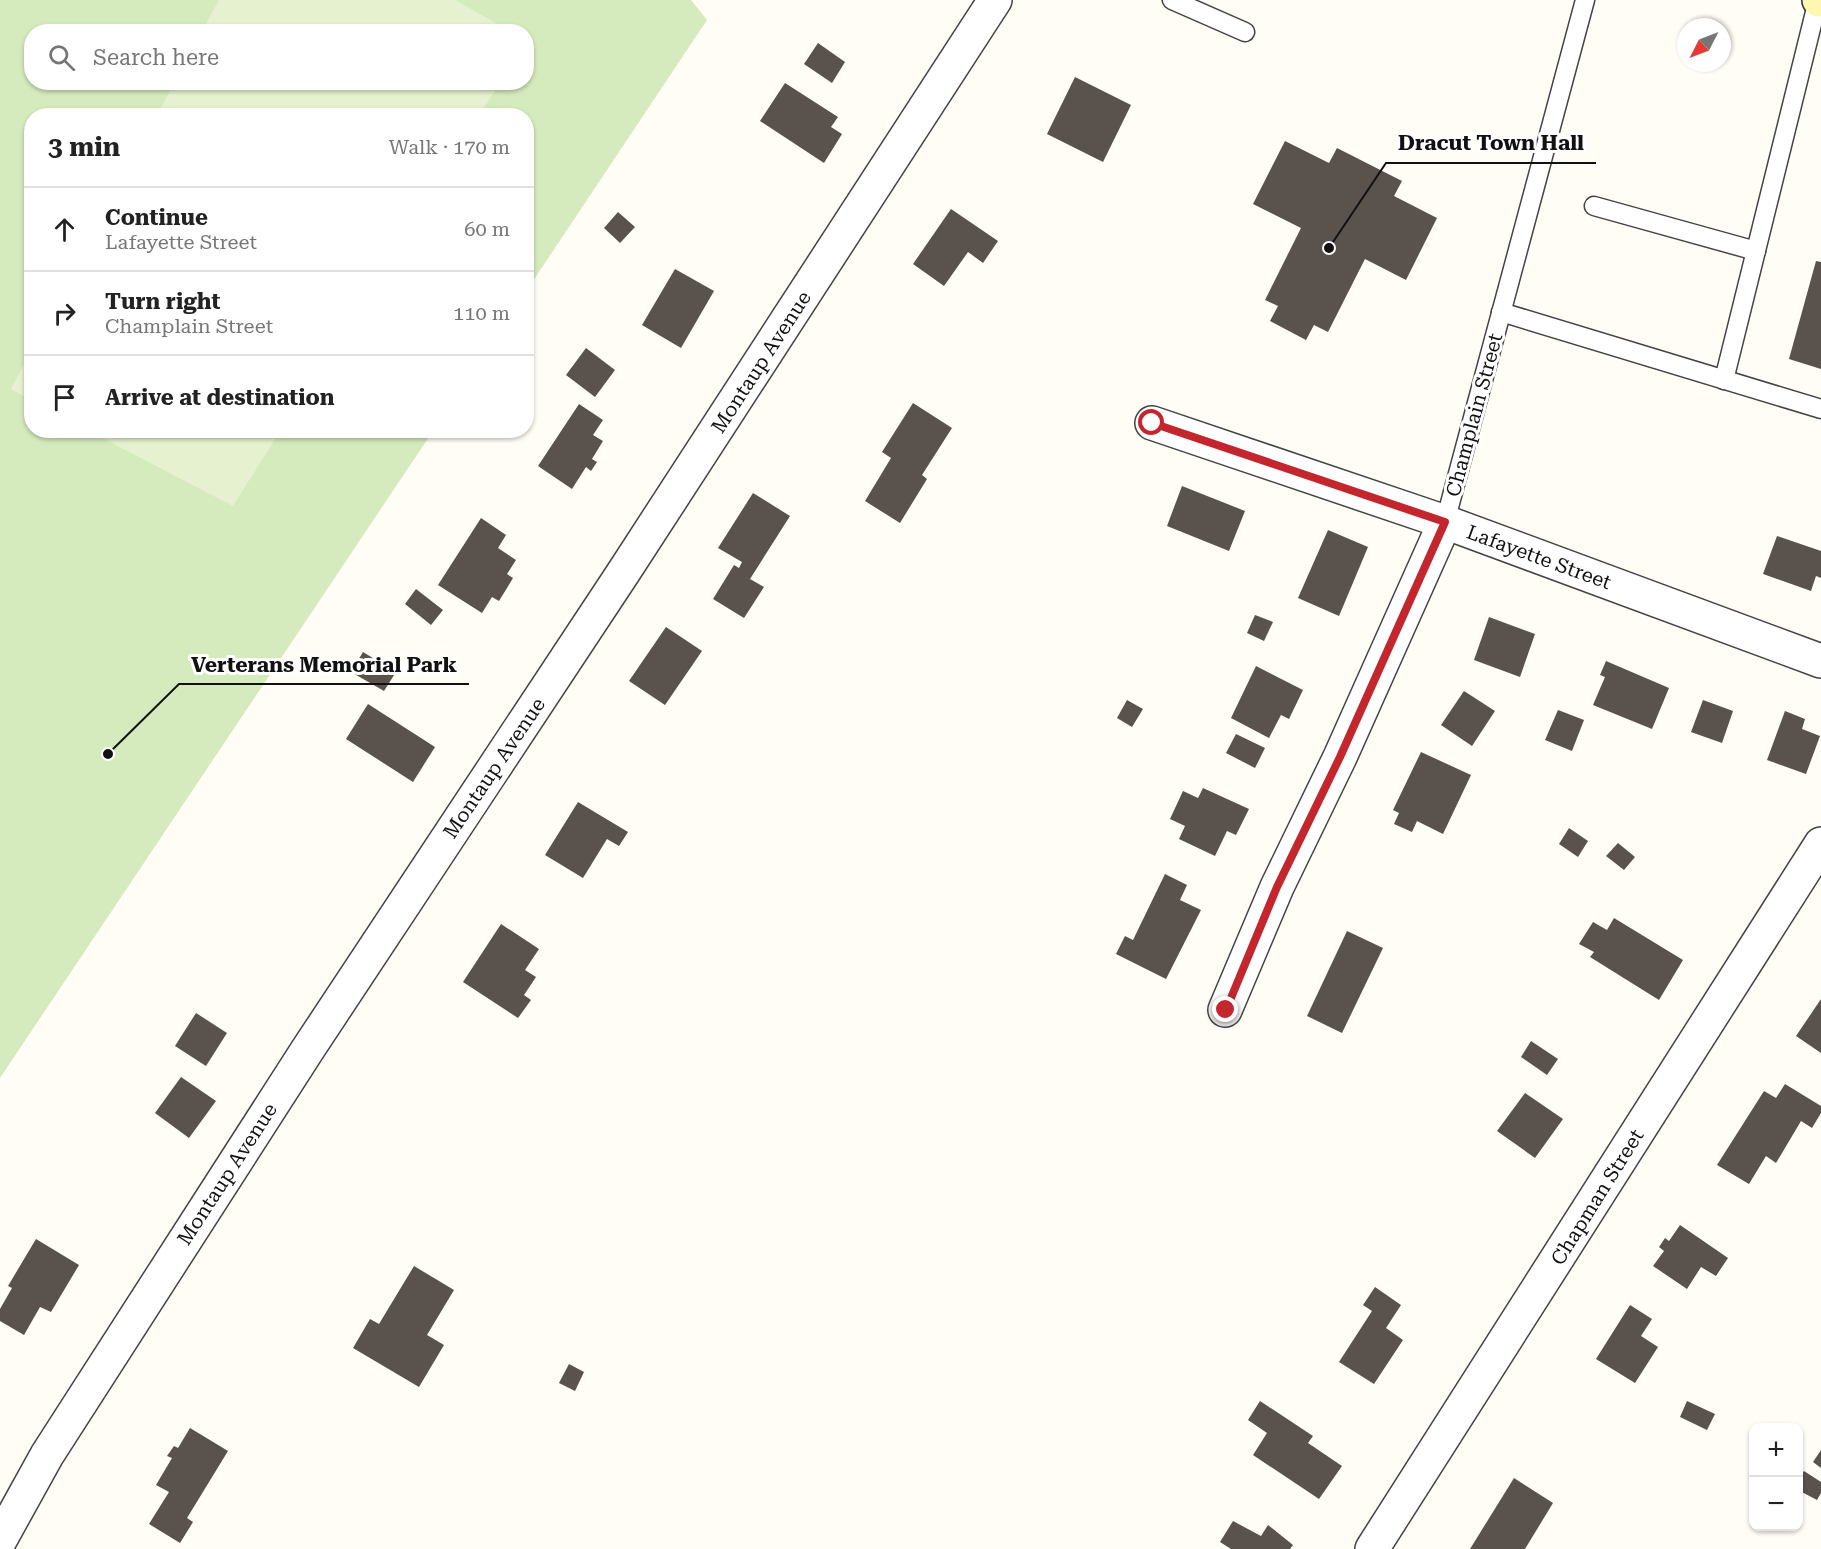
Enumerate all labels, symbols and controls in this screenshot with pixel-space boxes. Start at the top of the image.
north arrow [1677,18,1731,72]
search box [24,24,534,90]
icon: search [45,41,78,74]
text: Search here [93,45,219,70]
callout: Dracut Town Hall [1386,124,1596,163]
text: Dracut Town Hall [1398,131,1584,155]
text: 3 min [48,132,120,162]
text: Walk · 170 m [389,135,510,159]
text: Continue [105,205,208,230]
icon: ahead [48,213,81,246]
text: 60 m [464,217,510,241]
text: Lafayette Street [105,230,257,254]
street label: Montaup Avenue [706,286,816,438]
text: Turn right [105,289,220,314]
icon: right [48,297,81,330]
text: 110 m [453,301,510,325]
text: Champlain Street [105,314,273,338]
street label: Champlain Street [1441,330,1507,499]
icon: arrive [48,381,81,414]
text: Arrive at destination [105,385,334,410]
route start [1138,409,1164,435]
street label: Lafayette Street [1463,520,1615,594]
callout: Verterans Memorial Park [179,645,469,684]
text: Verterans Memorial Park [191,653,458,677]
street label: Montaup Avenue [438,693,550,843]
route end [1212,996,1238,1022]
street label: Montaup Avenue [172,1098,282,1250]
street label: Chapman Street [1546,1124,1649,1269]
map controls [1749,1423,1803,1531]
button: + [1749,1423,1803,1477]
button: − [1749,1477,1803,1531]

